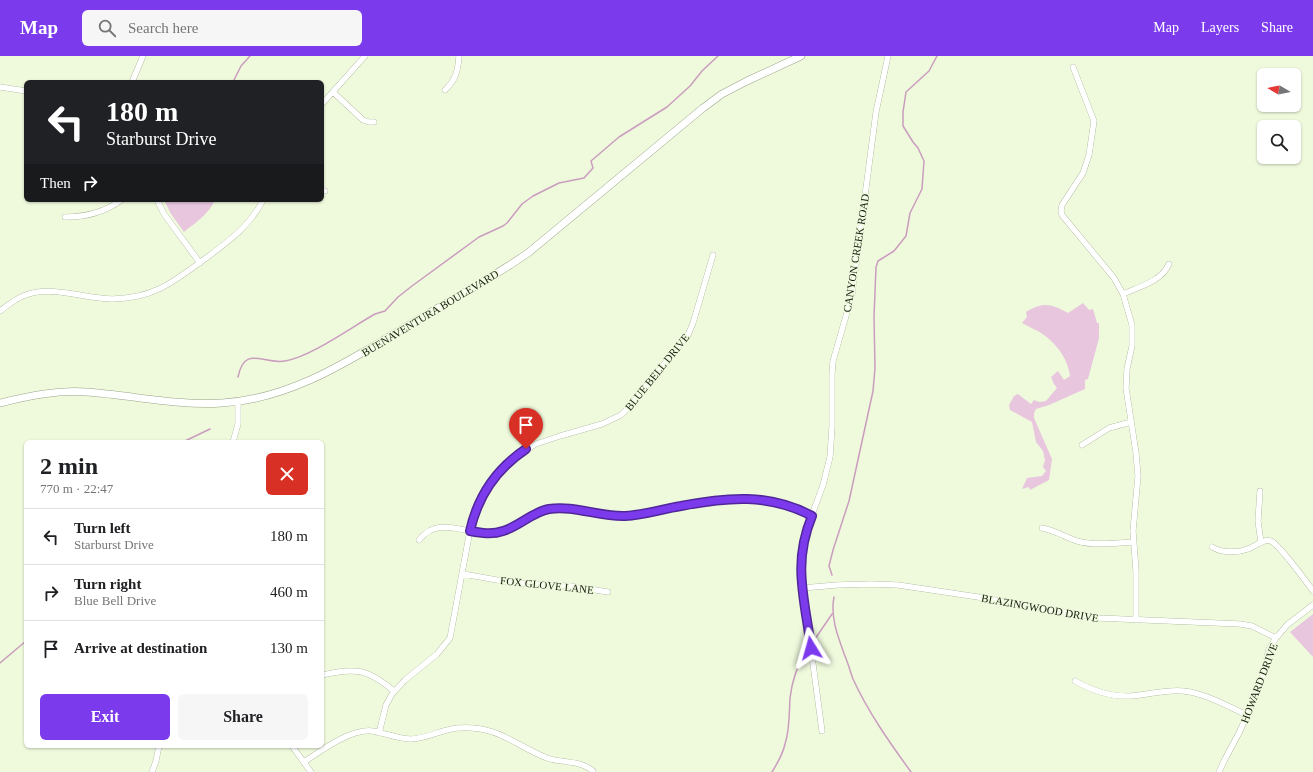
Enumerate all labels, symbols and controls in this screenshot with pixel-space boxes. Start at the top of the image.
search box [82,10,362,46]
text: Map [20,17,58,38]
icon: search [96,17,118,39]
text: Search here [128,20,198,36]
text: Map [1153,20,1179,35]
text: Layers [1201,20,1239,35]
text: Share [1261,20,1293,35]
north arrow [1257,68,1301,112]
map controls [1257,68,1301,164]
icon: left [40,96,92,148]
text: 180 m [106,96,178,127]
button: search [1257,120,1301,164]
text: Starburst Drive [106,129,216,149]
icon: right [79,172,101,194]
text: Then [40,175,71,191]
street label: CANYON CREEK ROAD [841,193,871,313]
street label: BUENAVENTURA BOULEVARD [359,267,501,359]
street label: BLUE BELL DRIVE [622,331,692,413]
pin [509,408,543,449]
icon: arrive [515,414,537,436]
text: 2 min [40,453,98,479]
button: close [266,453,308,495]
text: 770 m · 22:47 [40,481,113,496]
text: Turn left [74,520,131,536]
icon: left [40,526,62,548]
text: 180 m [270,528,308,544]
text: Starburst Drive [74,537,154,552]
street label: FOX GLOVE LANE [500,574,595,596]
text: Turn right [74,576,141,592]
icon: right [40,582,62,604]
text: 460 m [270,584,308,600]
street label: BLAZINGWOOD DRIVE [980,592,1100,624]
text: Blue Bell Drive [74,593,156,608]
position arrow [790,627,832,669]
icon: arrive [40,638,62,660]
text: Arrive at destination [74,640,207,656]
text: 130 m [270,640,308,656]
street label: HOWARD DRIVE [1238,641,1280,725]
button: Exit [40,694,170,740]
button: Share [178,694,308,740]

